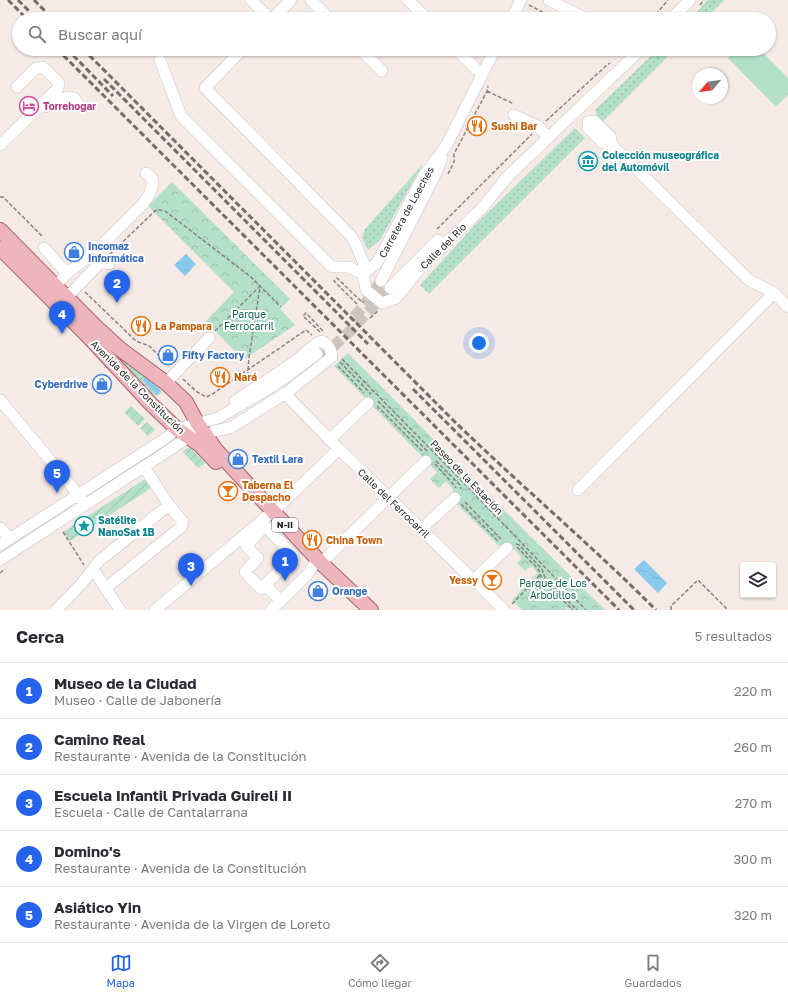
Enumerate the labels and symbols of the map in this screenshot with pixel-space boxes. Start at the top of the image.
north arrow [692,68,728,104]
hotel icon: Torrehogar [18,95,40,117]
place label: Torrehogar [43,100,96,112]
restaurant icon: Sushi Bar [466,115,488,137]
place label: Sushi Bar [491,120,537,132]
place label: Colección museográfica del Automóvil [602,149,719,173]
museum icon: Colección museográfica del Automóvil [577,150,599,172]
street label: Carretera de Loeches [376,164,436,260]
street label: Calle del Río [417,220,469,272]
place label: Incomaz Informática [88,240,144,264]
shop icon: Incomaz Informática [63,241,85,263]
pin: 2 [104,270,130,303]
pin: 4 [49,301,75,334]
park label: Parque Ferrocarril [224,308,274,332]
restaurant icon: La Pampara [130,315,152,337]
place label: La Pampara [155,320,212,332]
your location [469,333,489,353]
street label: Avenida de la Constitución [89,338,187,436]
shop icon: Fifty Factory [157,344,179,366]
place label: Fifty Factory [182,349,245,361]
restaurant icon: Nará [209,366,231,388]
place label: Nará [234,371,257,383]
shop icon: Cyberdrive [91,373,113,395]
place label: Cyberdrive [35,378,88,390]
street label: Paseo de la Estación [428,437,506,517]
shop icon: Textil Lara [227,448,249,470]
place label: Textil Lara [252,453,303,465]
pin: 5 [44,460,70,493]
street label: Calle del Ferrocarril [356,466,432,540]
place label: Taberna El Despacho [242,479,294,503]
bar icon: Taberna El Despacho [217,480,239,502]
place label: Satélite NanoSat 1B [98,514,155,538]
place icon: Satélite NanoSat 1B [73,515,95,537]
road number: N-II [272,518,298,532]
restaurant icon: China Town [301,529,323,551]
place label: China Town [326,534,382,546]
pin: 1 [272,548,298,581]
pin: 3 [178,553,204,586]
bar icon: Yessy [481,569,503,591]
place label: Yessy [449,574,478,586]
park label: Parque de Los Arbolillos [519,577,587,601]
shop icon: Orange [307,580,329,602]
place label: Orange [332,585,367,597]

